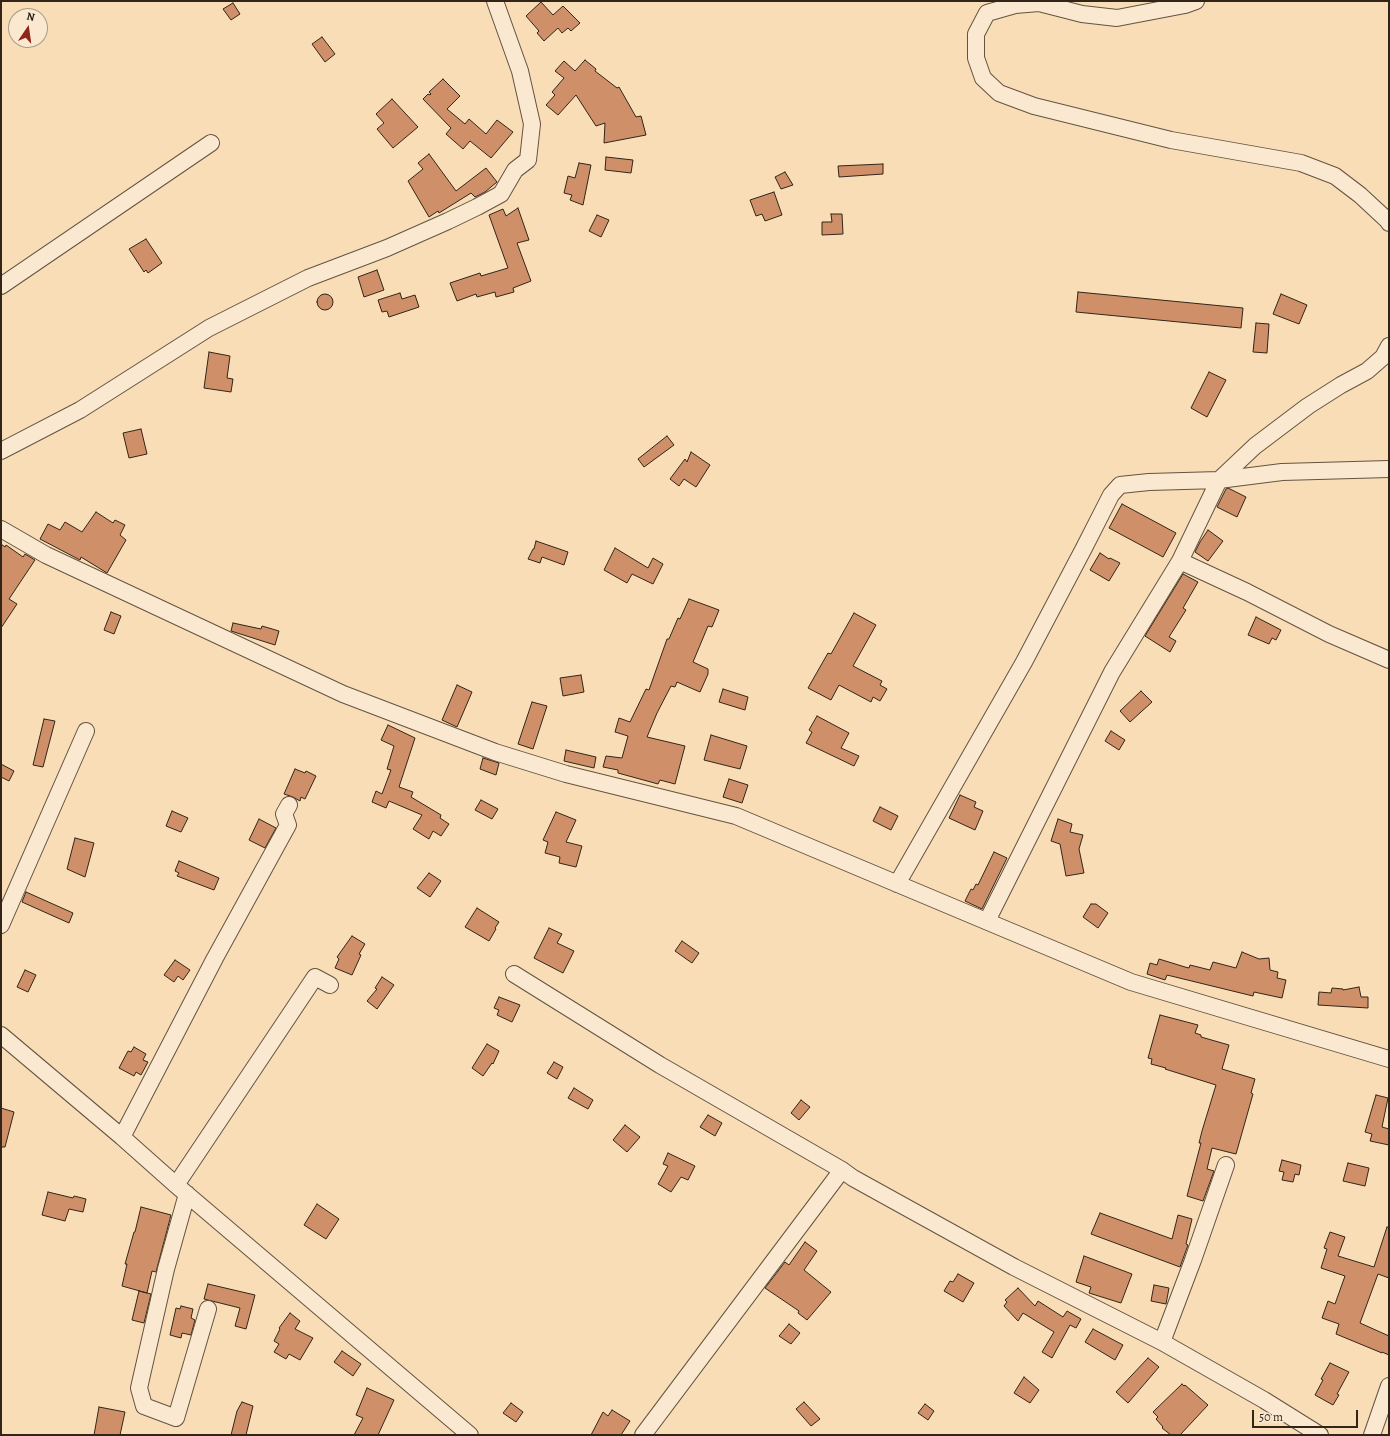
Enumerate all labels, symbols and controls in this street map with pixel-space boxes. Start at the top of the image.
north arrow [8,8,48,48]
text: N [25,9,36,25]
scale bar [1254,1402,1360,1428]
text: 50 m [1259,1409,1283,1425]

